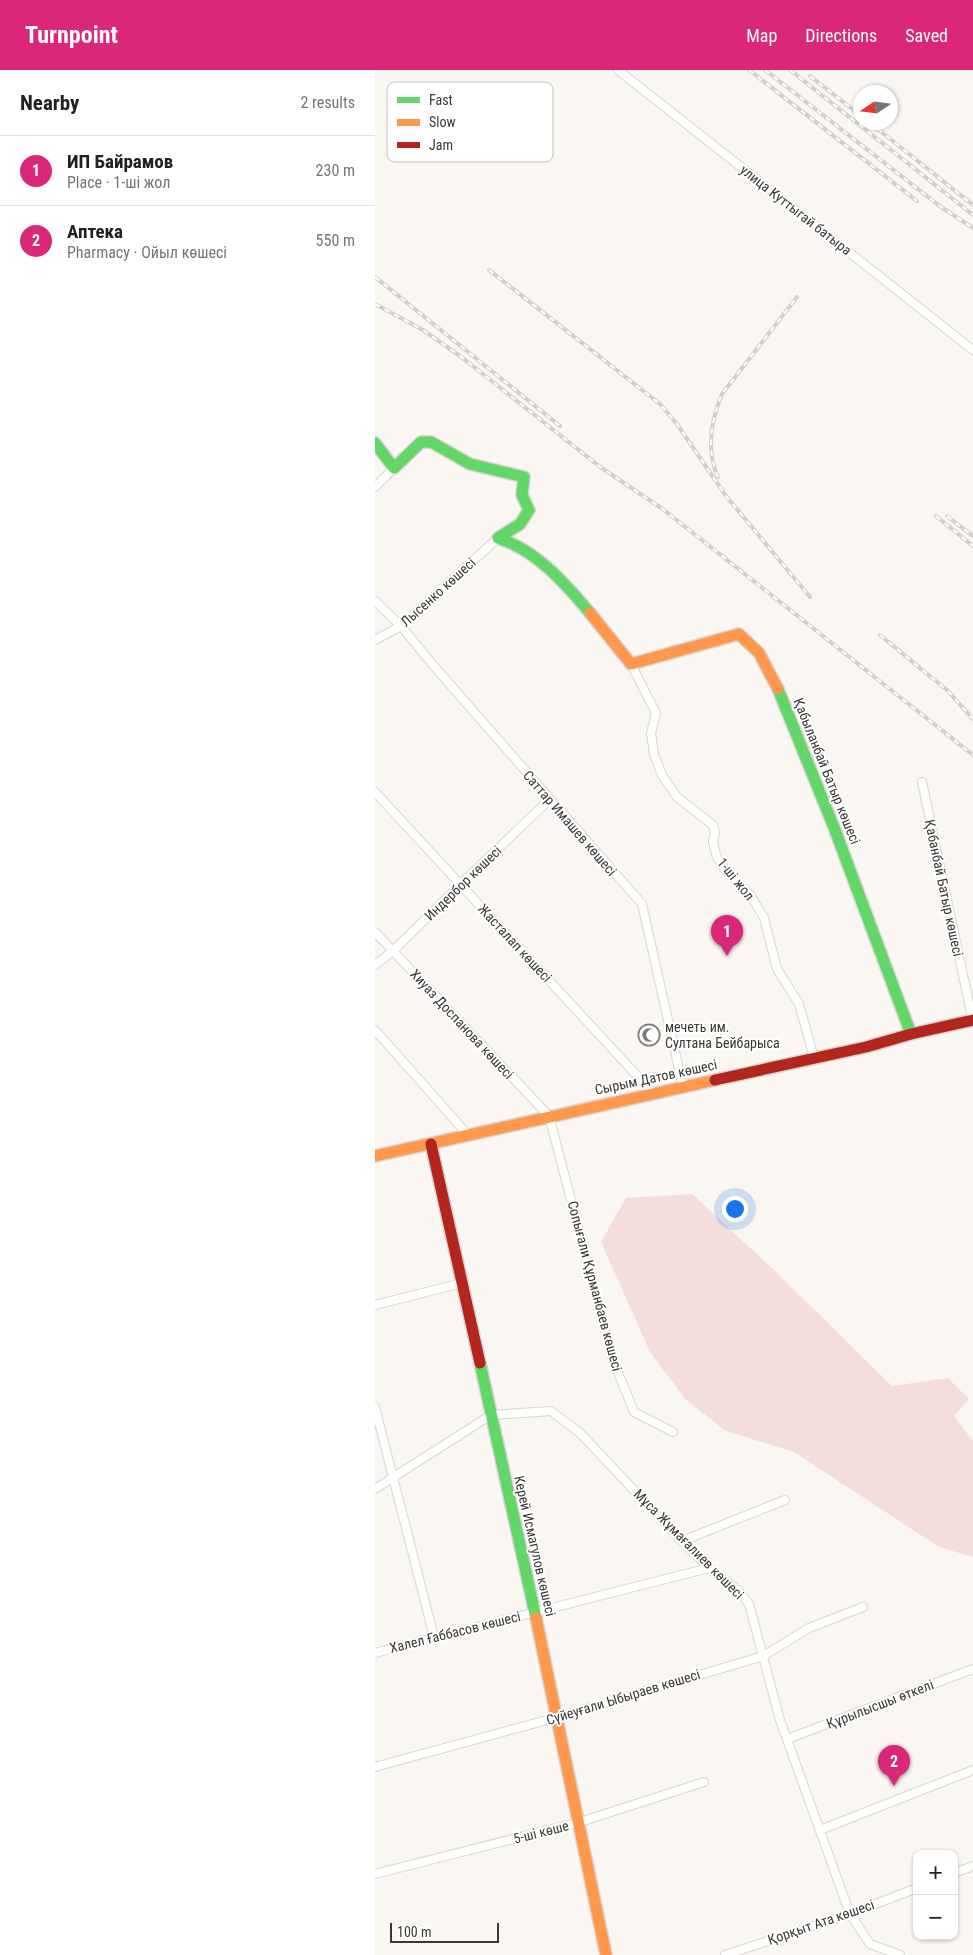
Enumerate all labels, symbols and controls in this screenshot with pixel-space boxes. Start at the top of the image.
text: Turnpoint [25,21,118,49]
text: Map [746,25,777,46]
text: Directions [805,25,877,46]
text: Saved [905,25,948,46]
legend [387,82,553,162]
north arrow [853,85,898,130]
text: Nearby [20,91,79,115]
text: Fast [429,92,453,108]
text: 2 results [300,93,355,112]
text: Slow [429,114,456,130]
text: Jam [429,137,453,153]
text: ИП Байрамов [67,150,173,173]
text: 1 [32,161,40,180]
text: 230 m [316,161,355,180]
street label: улица Куттыгай батыра [737,162,855,258]
text: Place · 1-ші жол [67,173,170,192]
text: Аптека [67,220,123,243]
text: 2 [32,231,40,250]
text: 550 m [316,231,355,250]
text: Pharmacy · Ойыл көшесі [67,243,227,262]
street label: Лысенко көшесі [397,554,479,630]
street label: Қабыланбай Батыр көшесі [790,696,864,846]
street label: Саттар Имашев көшесі [520,767,620,879]
street label: Қабанбай Батыр көшесі [922,818,966,958]
street label: Индербор көшесі [421,842,505,924]
street label: 1-ші жол [714,855,758,903]
street label: Жасталап көшесі [475,901,555,985]
pin: 1 [711,915,743,956]
street label: Хиуаз Доспанова көшесі [407,966,517,1082]
place label: мечеть им. Султана Бейбарыса [665,1019,780,1051]
mosque icon: мечеть им. Султана Бейбарыса [637,1023,661,1047]
street label: Сырым Датов көшесі [593,1056,719,1098]
your location [722,1196,748,1222]
street label: Сопығали Құрманбаев көшесі [565,1199,625,1373]
street label: Керей Исмагулов көшесі [511,1474,559,1618]
street label: Мұса Жұмағалиев көшесі [631,1486,747,1602]
street label: Халел Ғаббасов көшесі [388,1608,522,1656]
street label: Сүйеуғали Ыбыраев көшесi [544,1666,702,1728]
street label: Құрылысшы өткелі [824,1676,936,1732]
pin: 2 [878,1745,910,1786]
street label: 5-шi көше [512,1817,571,1847]
map controls [913,1850,958,1940]
button: + [913,1850,958,1895]
button: − [913,1895,958,1940]
street label: Қорқыт Ата көшесi [766,1896,876,1948]
scale bar [390,1920,499,1943]
text: 100 m [397,1924,432,1940]

